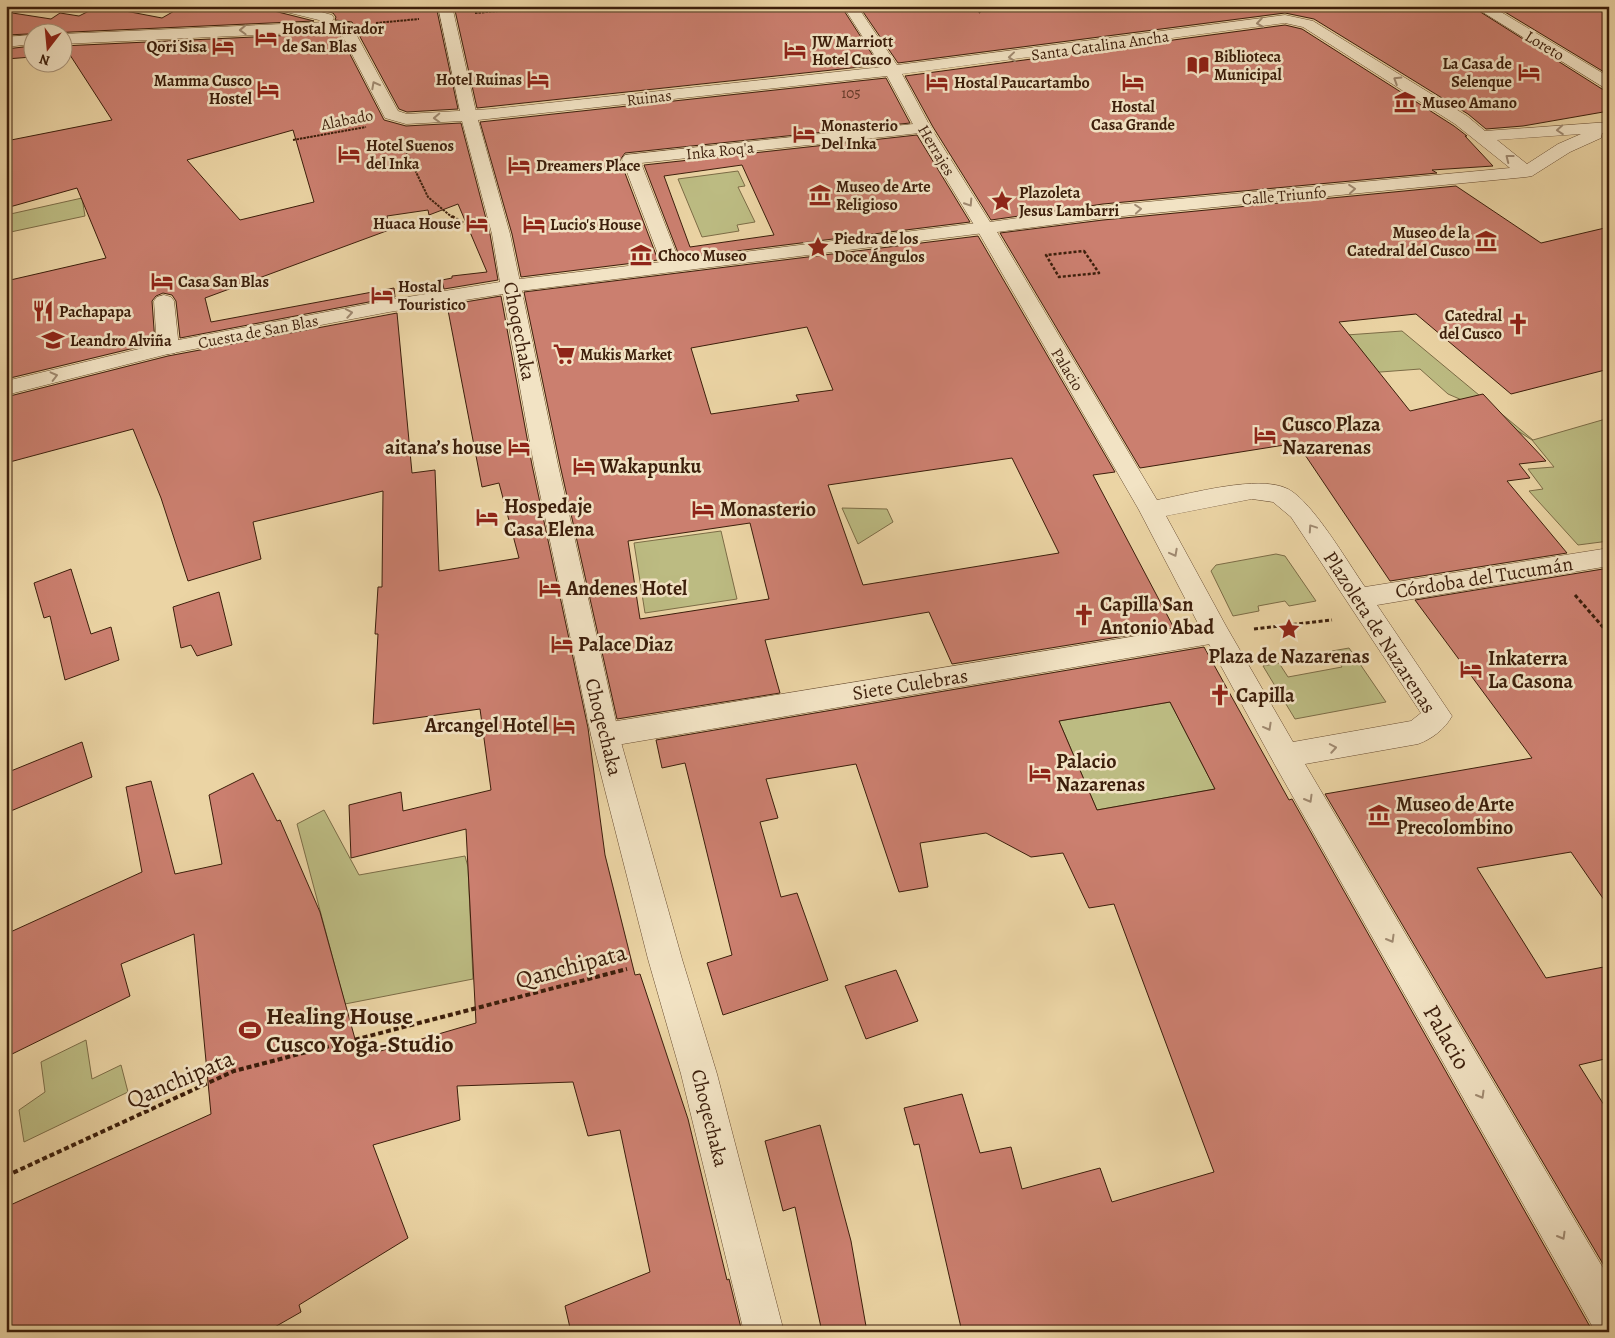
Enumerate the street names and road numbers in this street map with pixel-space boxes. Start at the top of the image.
street label: Santa Catalina Ancha [1030,25,1171,67]
street label: Loreto [1521,25,1568,66]
street label: Ruinas [625,84,673,112]
street label: Alabado [318,104,375,136]
street label: Herrajes [912,121,960,180]
street label: Inka Roq'a [685,136,756,166]
street label: Calle Triunfo [1241,181,1327,211]
street label: Choqechaka [497,280,542,383]
street label: Cuesta de San Blas [196,310,320,354]
street label: Palacio [1046,344,1089,395]
street label: Plazoleta de Nazarenas [1317,546,1442,719]
street label: Córdoba del Tucumán [1393,550,1575,605]
street label: Siete Culebras [850,662,970,707]
street label: Choqechaka [578,675,629,779]
street label: Qanchipata [512,936,631,996]
street label: Palacio [1416,999,1478,1075]
street label: Qanchipata [121,1042,239,1116]
street label: Choqechaka [684,1066,735,1170]

